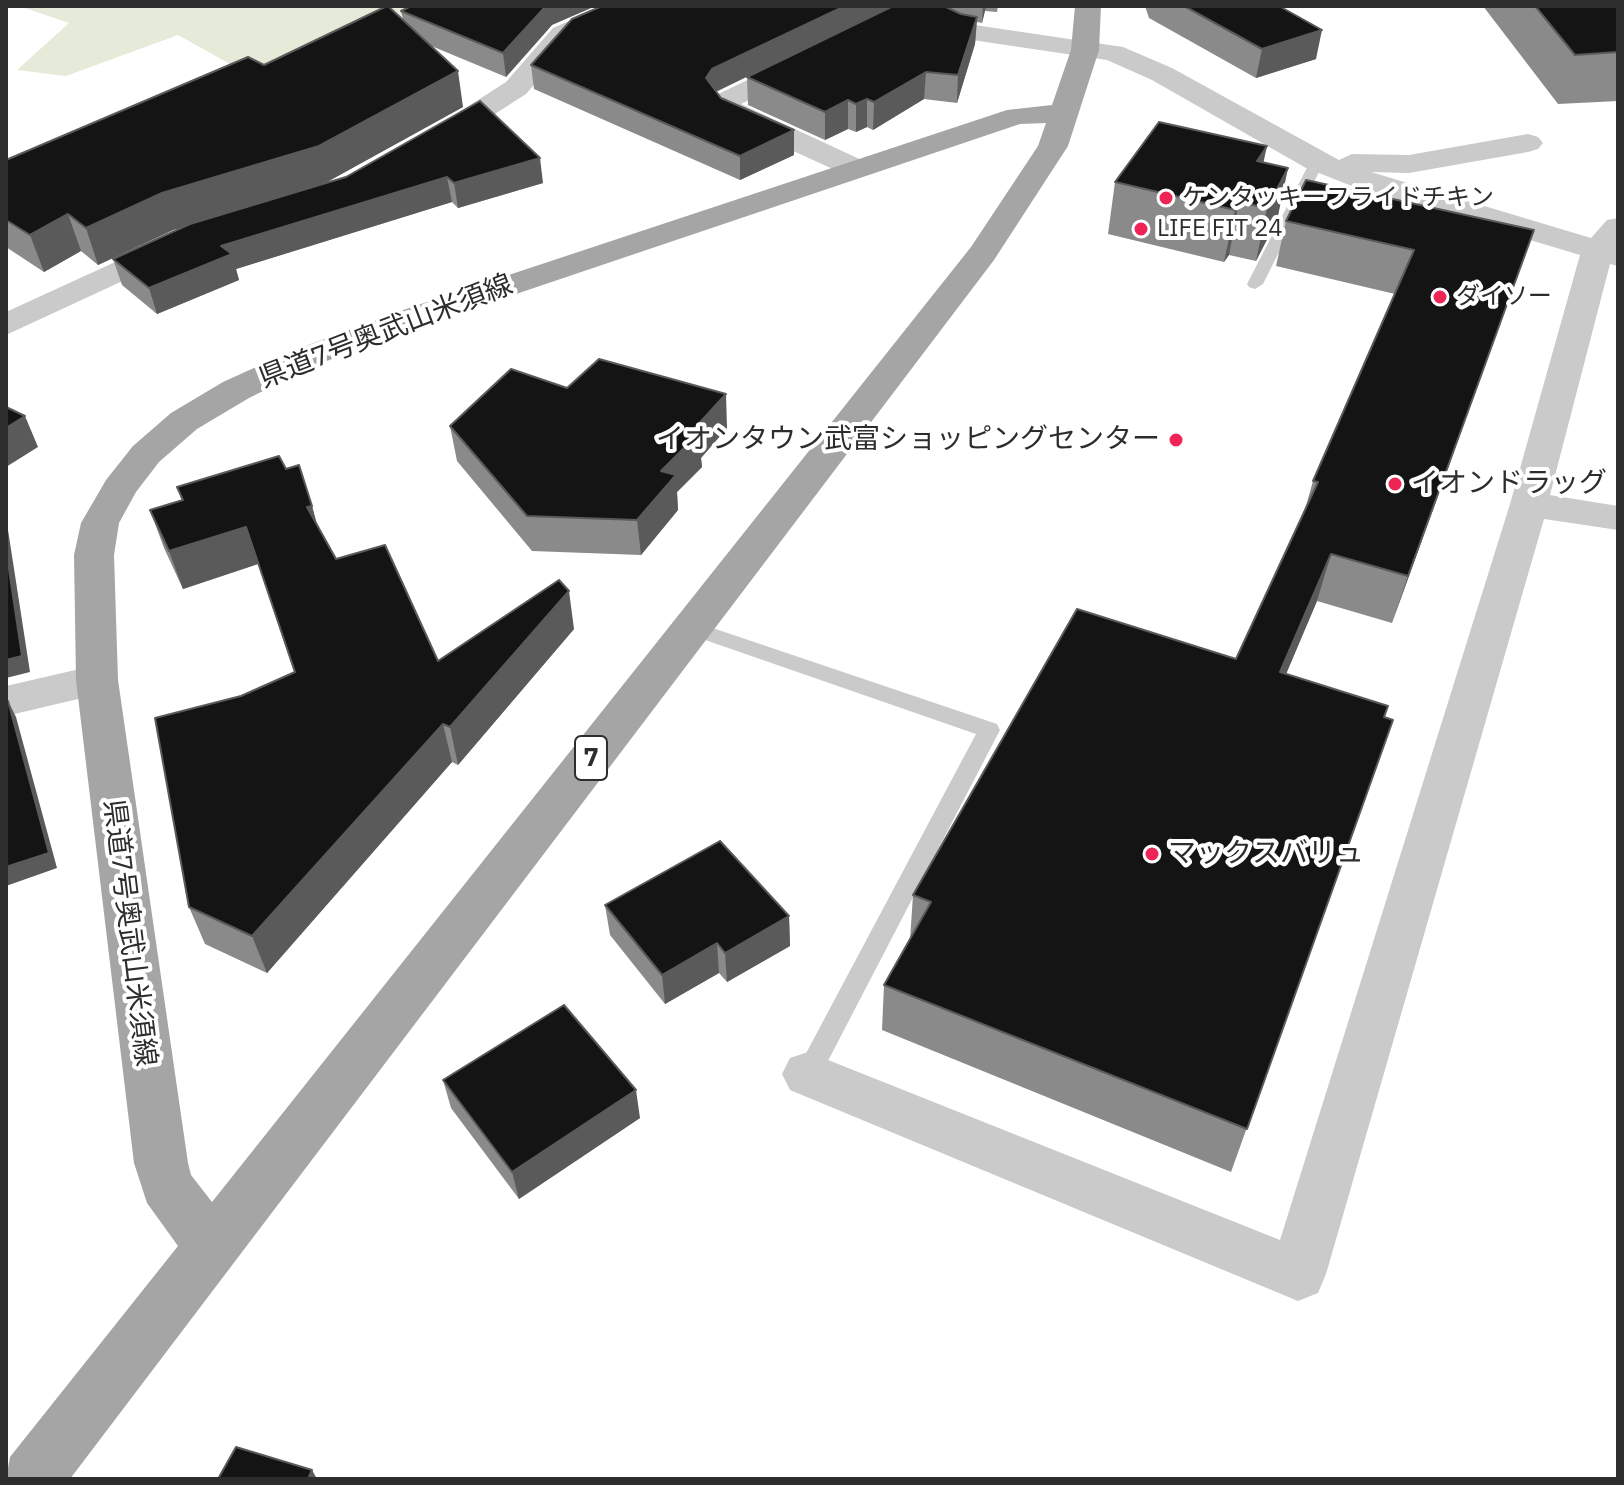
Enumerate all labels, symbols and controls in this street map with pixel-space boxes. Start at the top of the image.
place label: ケンタッキーフライドチキン [1182,184,1494,212]
marker: ケンタッキーフライドチキン [1157,189,1175,207]
place label: LIFE FIT 24 [1157,215,1283,243]
marker: LIFE FIT 24 [1132,220,1150,238]
street label: 県道7号奥武山米須線 [255,268,517,396]
place label: ダイソー [1456,283,1552,311]
marker: ダイソー [1431,288,1449,306]
place label: イオンタウン武富ショッピングセンター [656,423,1160,457]
marker: イオンタウン武富ショッピングセンター [1167,431,1185,449]
place label: イオンドラッグ [1411,467,1607,501]
marker: イオンドラッグ [1386,475,1404,493]
road number: 7 [575,736,607,780]
street label: 県道7号奥武山米須線 [96,798,162,1068]
place label: マックスバリュ [1168,837,1364,871]
marker: マックスバリュ [1143,845,1161,863]

